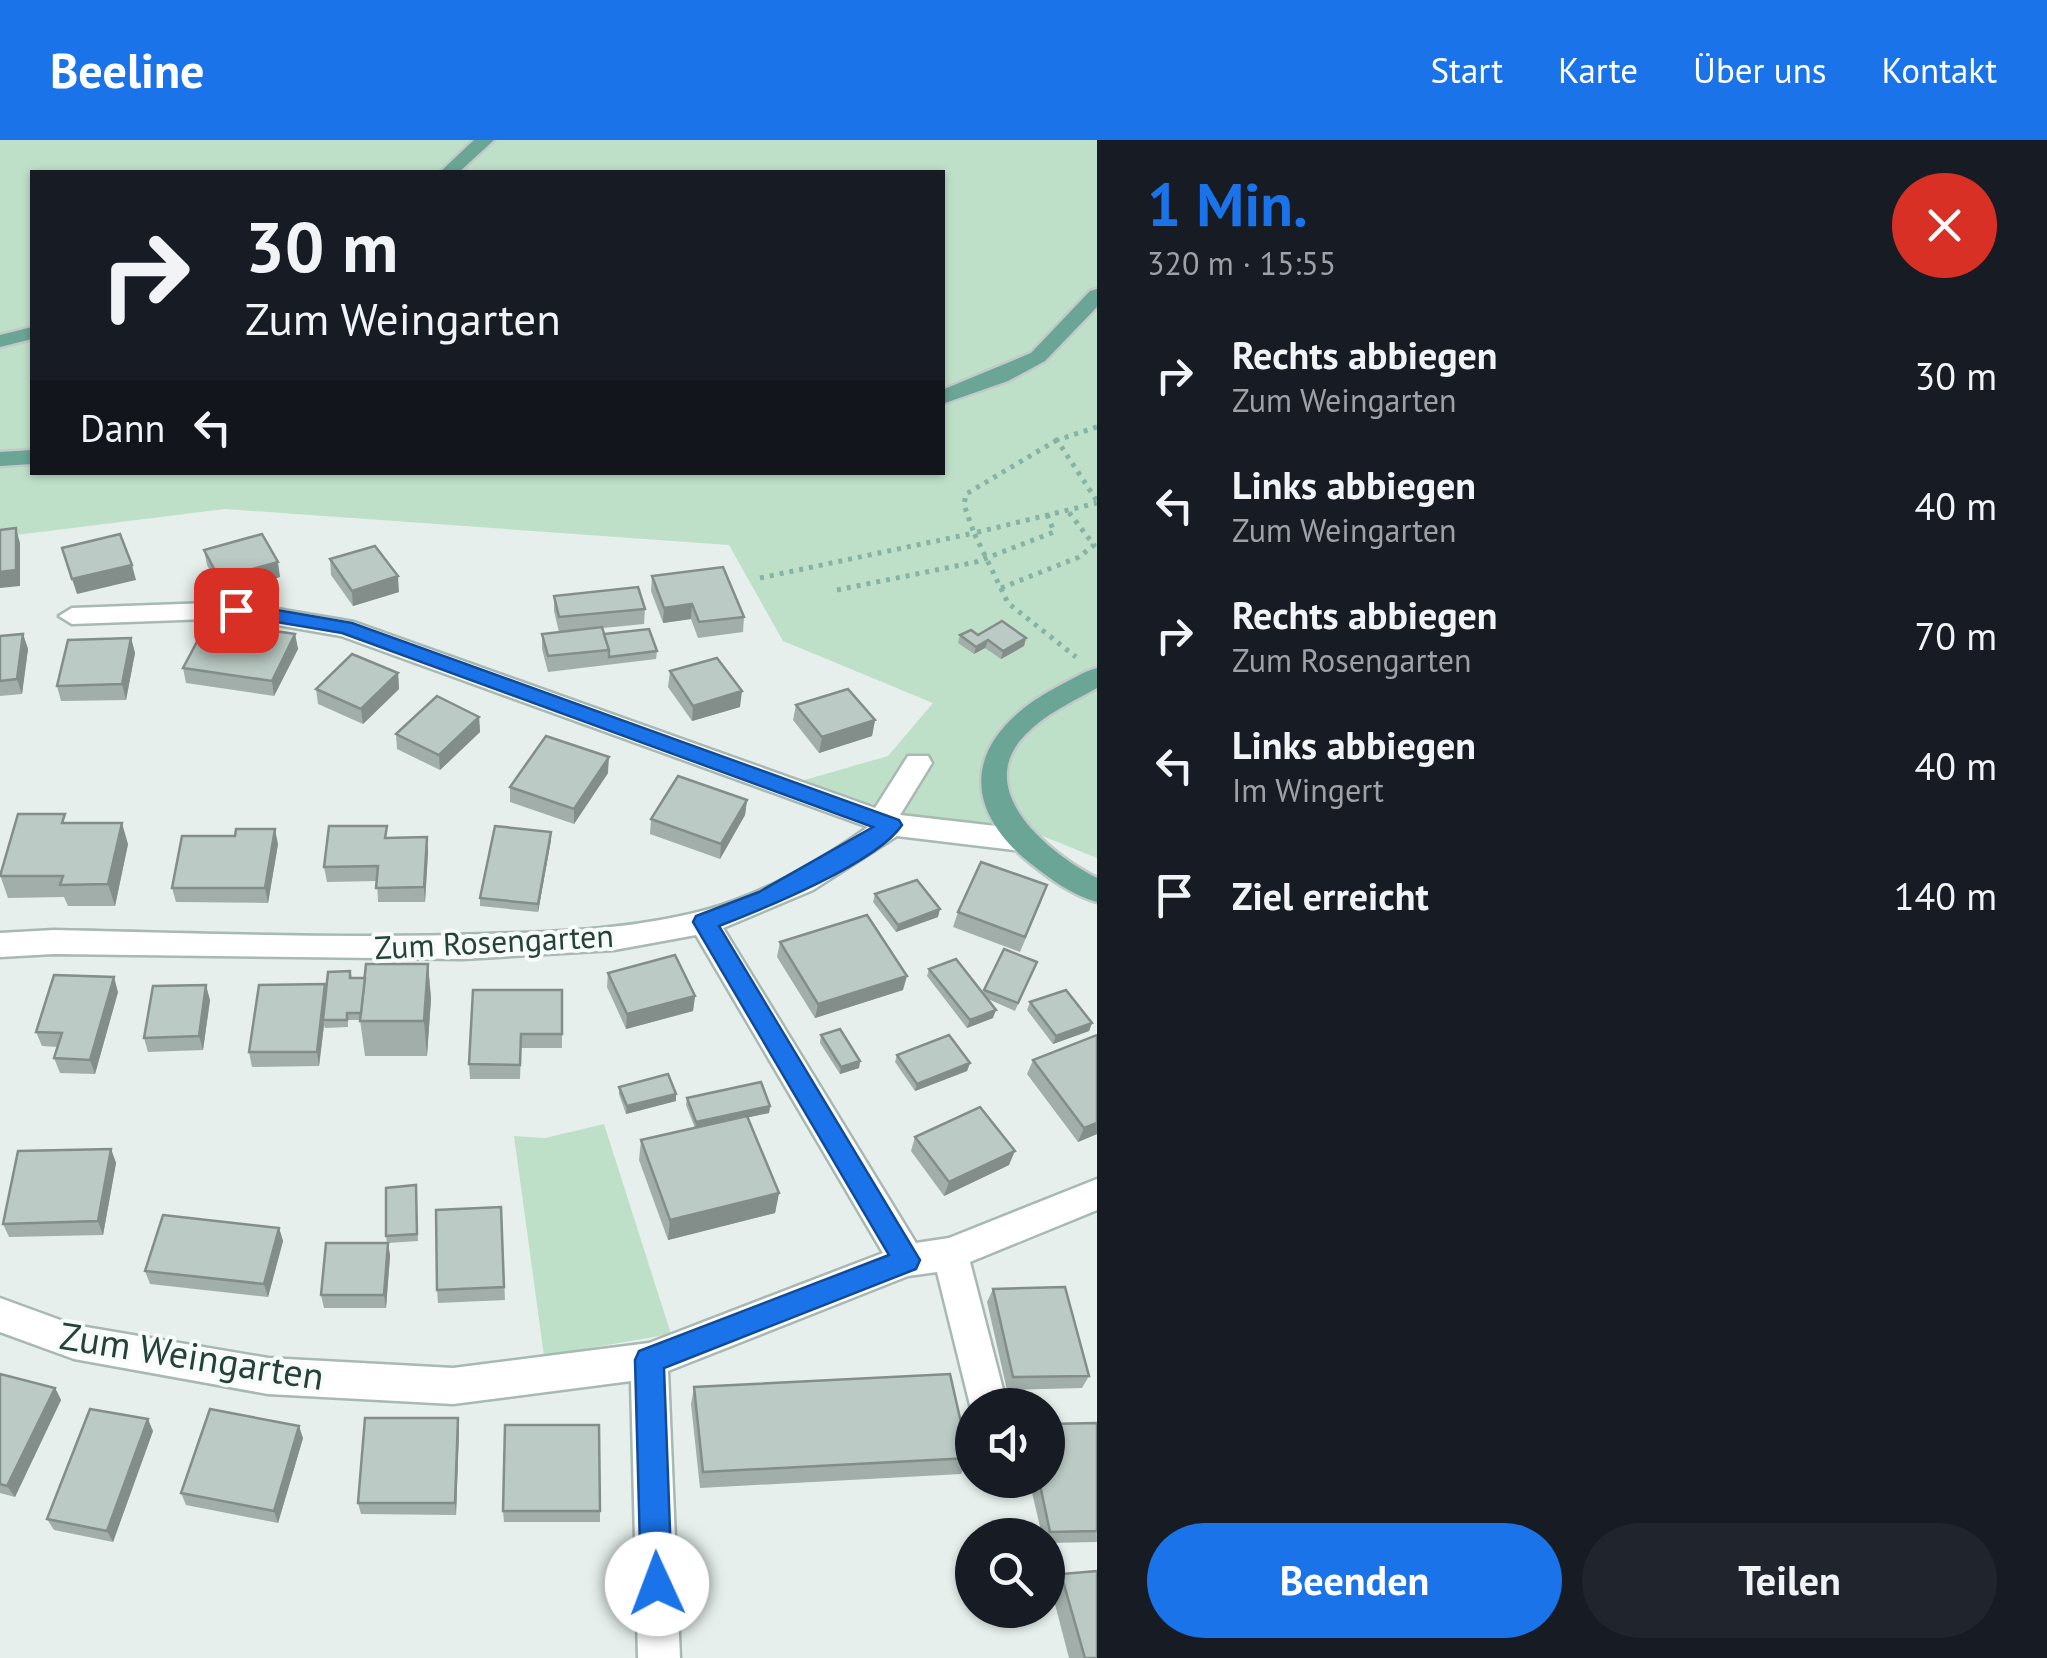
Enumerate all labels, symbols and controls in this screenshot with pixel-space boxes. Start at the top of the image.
text: Beeline [50,39,204,101]
text: Start [1430,47,1503,93]
text: Karte [1558,47,1638,93]
text: Über uns [1693,47,1827,93]
text: Kontakt [1882,47,1997,93]
text: 1 Min. [1147,165,1308,243]
button: close [1892,173,1997,278]
text: 30 m [245,201,398,291]
icon: right [80,210,210,340]
text: 320 m · 15:55 [1147,242,1336,284]
text: Zum Weingarten [245,289,561,347]
text: Rechts abbiegen [1232,330,1498,379]
icon: right [1147,348,1202,403]
text: 30 m [1915,351,1997,400]
text: Zum Weingarten [1232,379,1457,421]
icon: left [185,400,240,455]
text: Dann [80,403,165,452]
text: Links abbiegen [1232,460,1476,509]
icon: left [1147,478,1202,533]
text: 40 m [1915,481,1997,530]
text: Zum Weingarten [1232,509,1457,551]
pin [194,568,279,653]
icon: arrive [209,583,264,638]
text: Rechts abbiegen [1232,590,1498,639]
icon: right [1147,608,1202,663]
text: 70 m [1915,611,1997,660]
text: Zum Rosengarten [1232,639,1472,681]
text: Links abbiegen [1232,720,1476,769]
icon: left [1147,738,1202,793]
text: 40 m [1915,741,1997,790]
text: Im Wingert [1232,769,1384,811]
icon: arrive [1147,868,1202,923]
text: Ziel erreicht [1232,871,1429,920]
text: 140 m [1894,871,1997,920]
street label: Zum Rosengarten [373,914,615,968]
street label: Zum Weingarten [56,1310,328,1400]
map controls [955,1388,1065,1628]
button: sound [955,1388,1065,1498]
button: search [955,1518,1065,1628]
button: Beenden [1147,1523,1562,1638]
button: Teilen [1582,1523,1997,1638]
position arrow [605,1532,709,1636]

